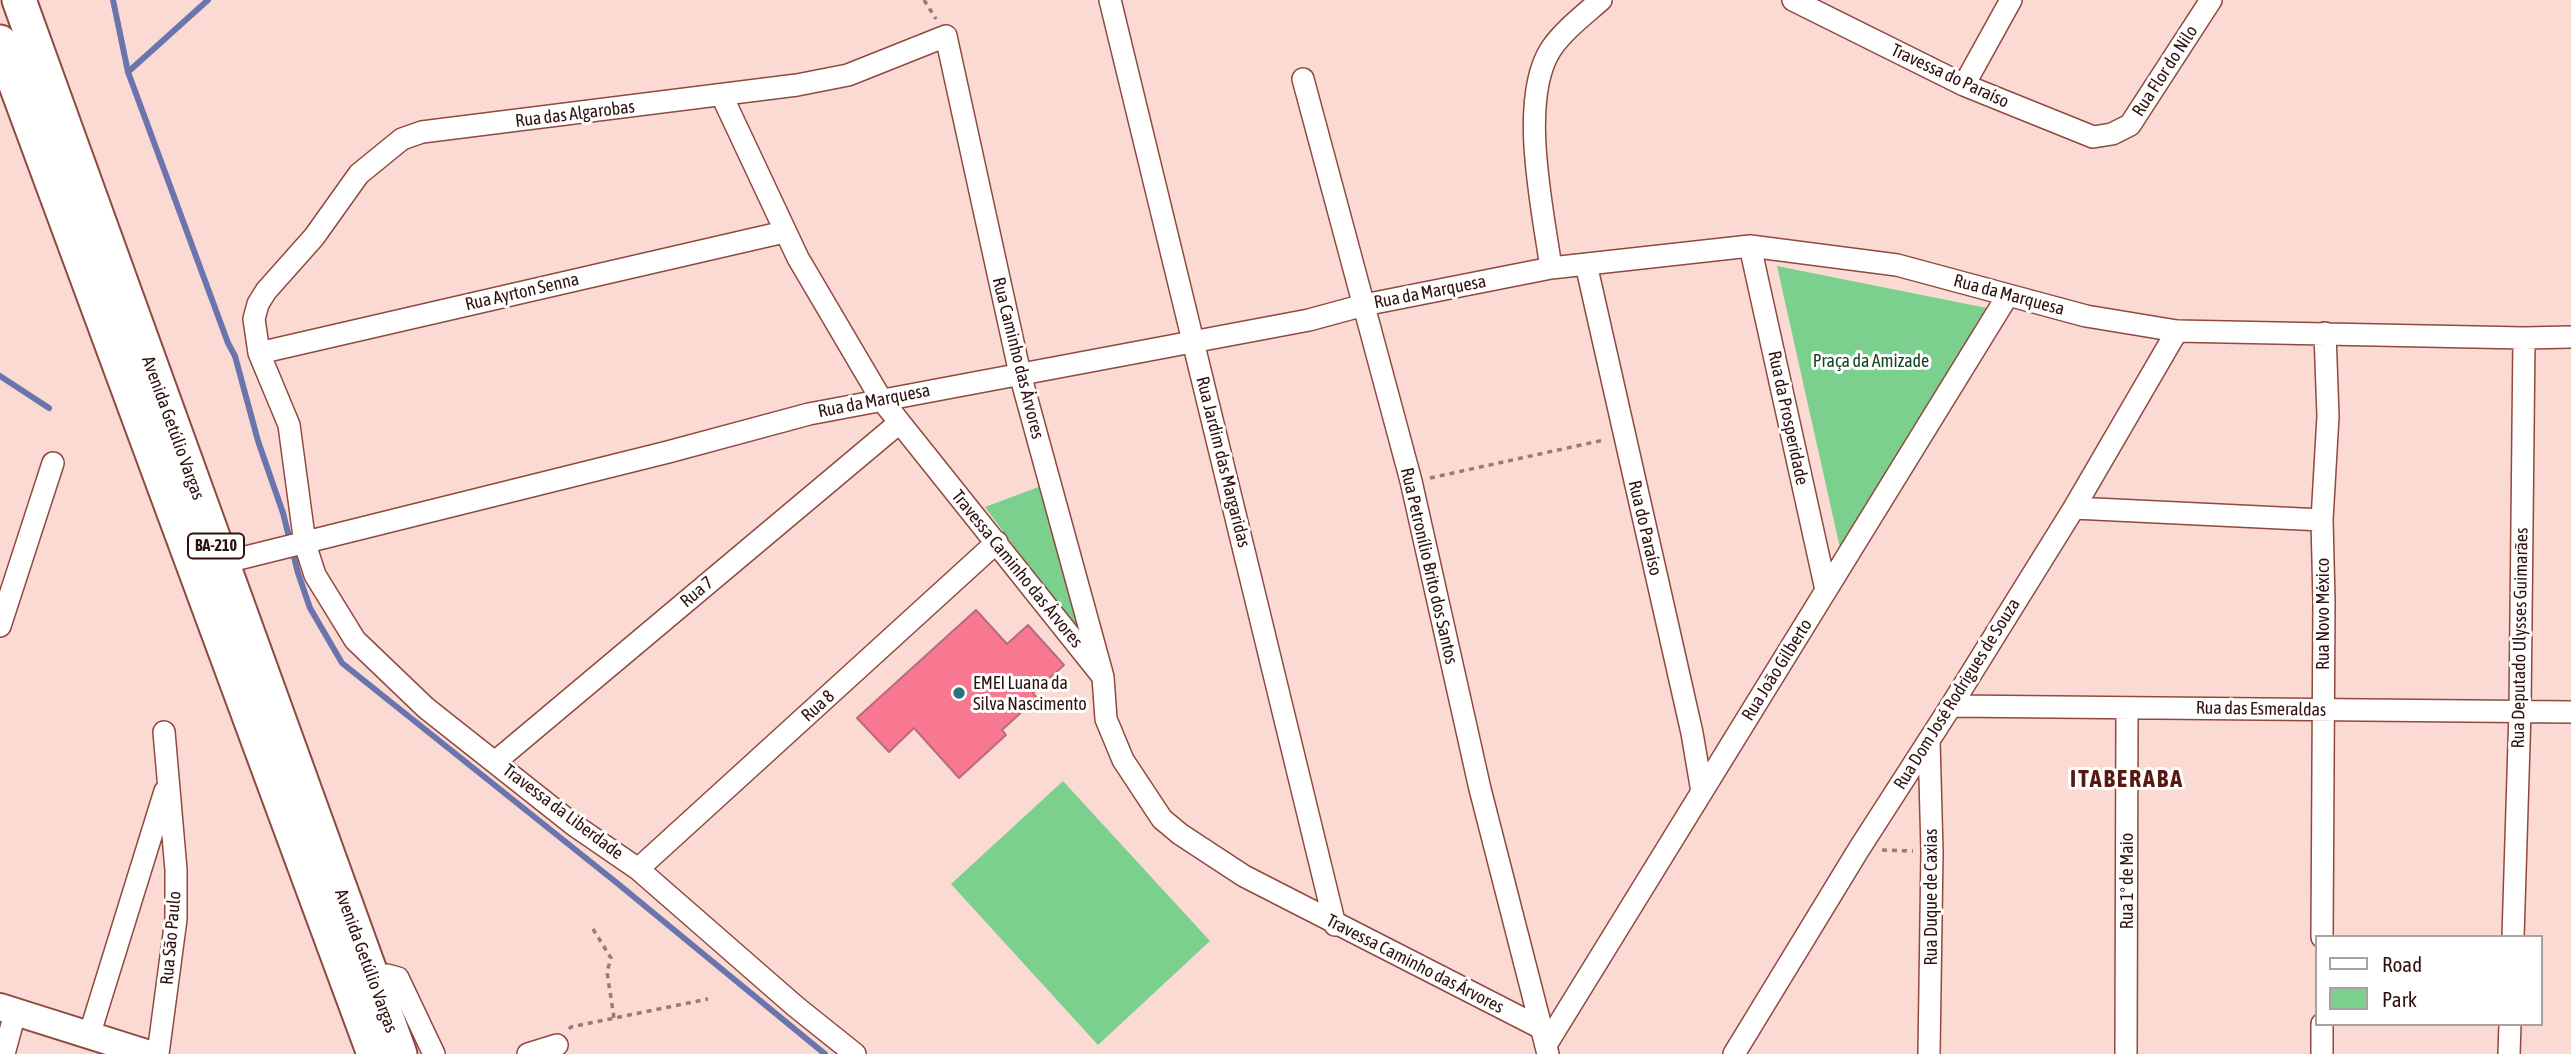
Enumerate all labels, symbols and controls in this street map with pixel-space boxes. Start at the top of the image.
street label: Rua Flor do Nilo [2128,22,2202,120]
street label: Travessa do Paraíso [1888,39,2012,113]
street label: Rua das Algarobas [514,96,636,132]
street label: Rua Ayrton Senna [463,268,581,316]
street label: Rua da Marquesa [1951,270,2067,320]
street label: Rua da Marquesa [1372,271,1488,313]
street label: Rua Caminho das Árvores [987,275,1049,441]
street label: Rua da Prosperidade [1763,349,1813,487]
park label: Praça da Amizade [1813,350,1929,372]
street label: Avenida Getúlio Vargas [137,353,209,503]
street label: Rua Jardim das Margaridas [1191,374,1255,550]
street label: Rua da Marquesa [816,380,932,422]
street label: Rua Petronílio Brito dos Santos [1396,466,1462,666]
street label: Rua do Paraíso [1624,478,1666,578]
street label: Travessa Caminho das Árvores [947,486,1087,652]
street label: Rua Deputado Ulysses Guimarães [2507,527,2533,749]
road number: BA-210 [188,534,244,558]
street label: Rua Novo México [2312,558,2334,670]
street label: Rua 7 [676,572,718,612]
street label: Rua Dom José Rodrigues de Souza [1889,594,2025,794]
street label: Rua João Gilberto [1737,615,1817,725]
place label: EMEI Luana da Silva Nascimento [973,672,1087,714]
marker: EMEI Luana da Silva Nascimento [951,685,967,701]
street label: Rua 8 [797,686,839,726]
street label: Rua das Esmeraldas [2196,697,2326,721]
street label: Travessa da Liberdade [499,760,627,864]
district label: ITABERABA [2071,765,2183,793]
street label: Rua Duque de Caxias [1920,829,1942,965]
street label: Rua 1º de Maio [2116,833,2138,929]
street label: Avenida Getúlio Vargas [330,886,402,1036]
street label: Rua São Paulo [156,890,186,986]
street label: Travessa Caminho das Árvores [1323,910,1507,1018]
legend [2316,935,2543,1026]
text: Road [2382,952,2422,976]
text: Park [2382,987,2417,1011]

